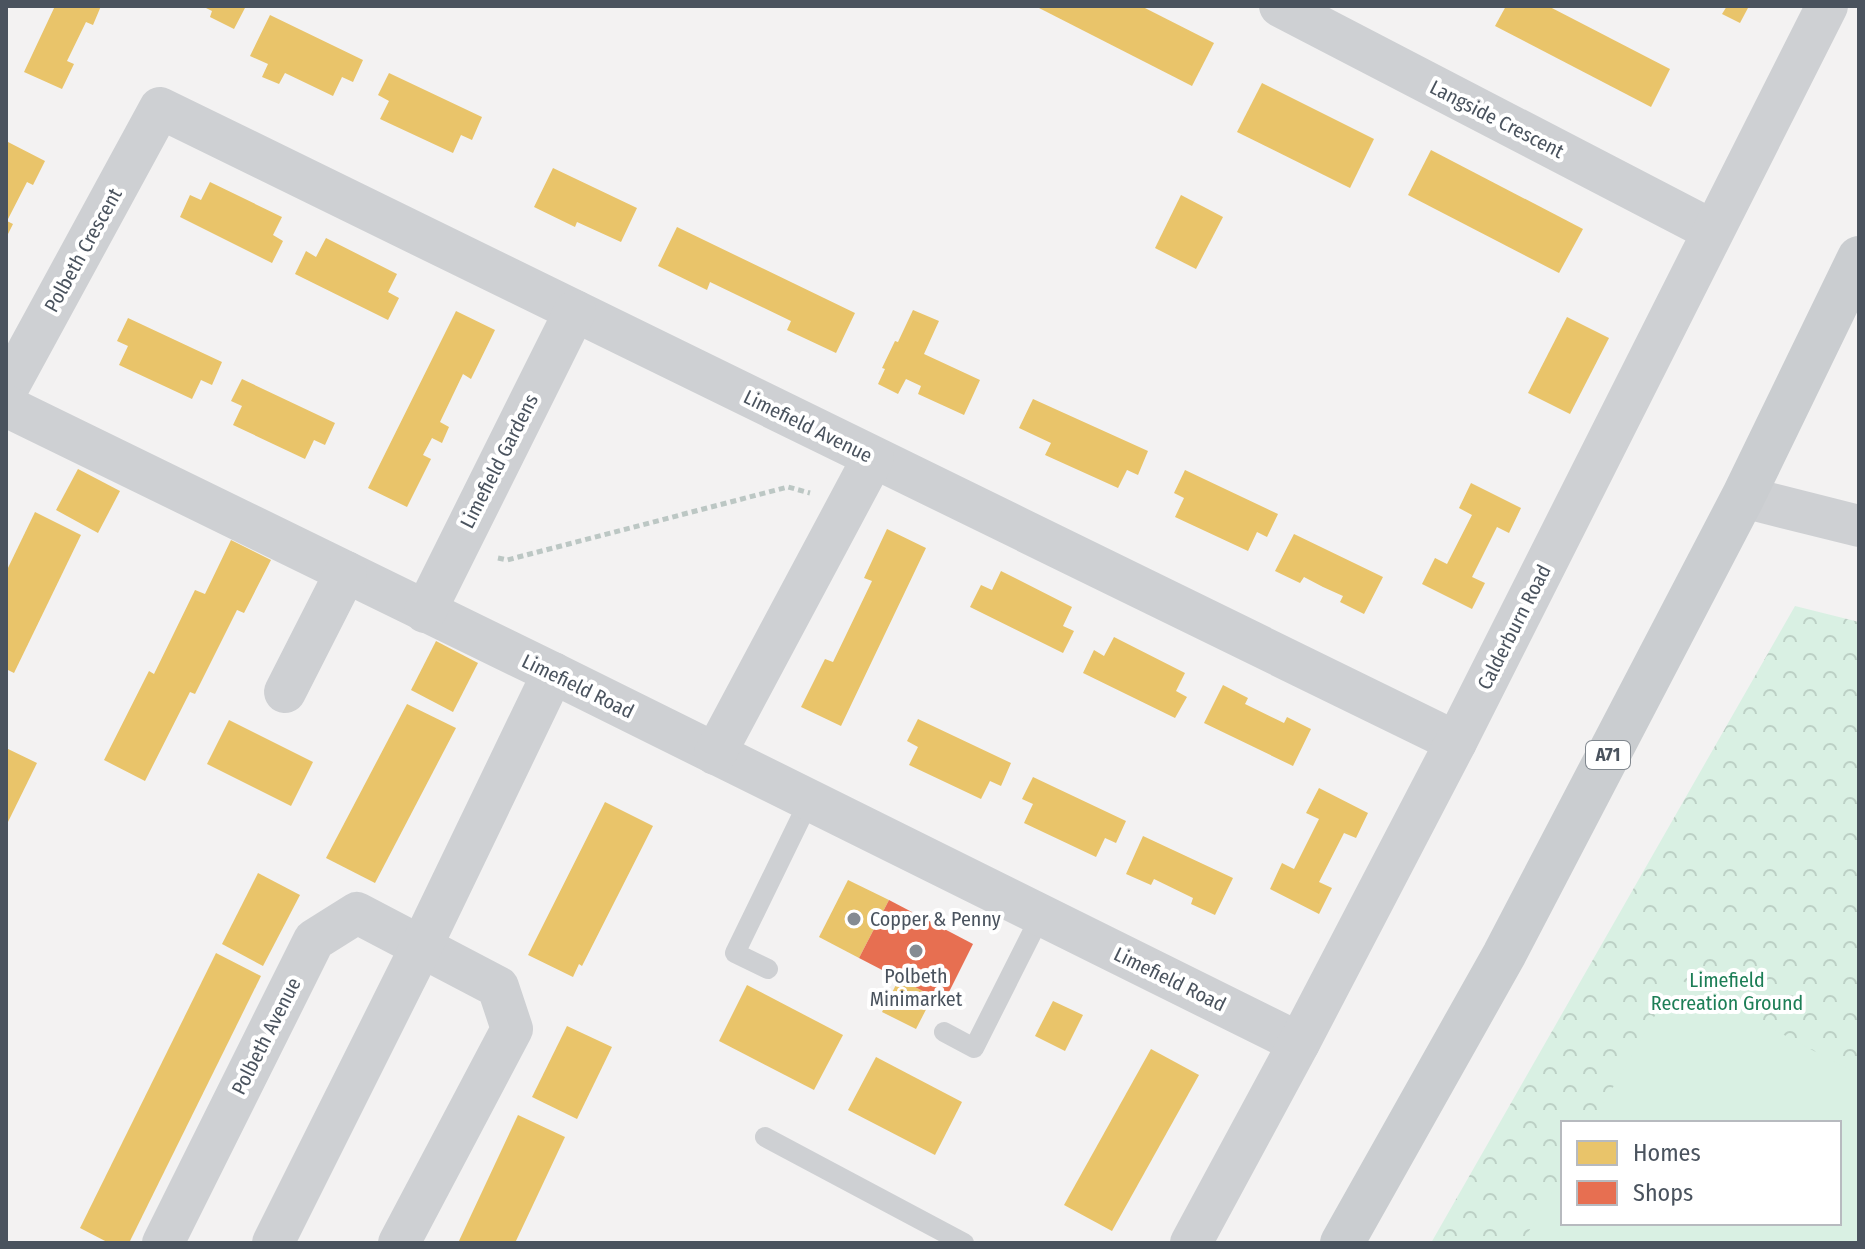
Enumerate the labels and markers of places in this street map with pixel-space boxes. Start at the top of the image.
place label: Copper & Penny [870,907,1001,931]
marker: Copper & Penny [845,910,863,928]
marker: Polbeth Minimarket [907,942,925,960]
place label: Polbeth Minimarket [870,964,963,1011]

